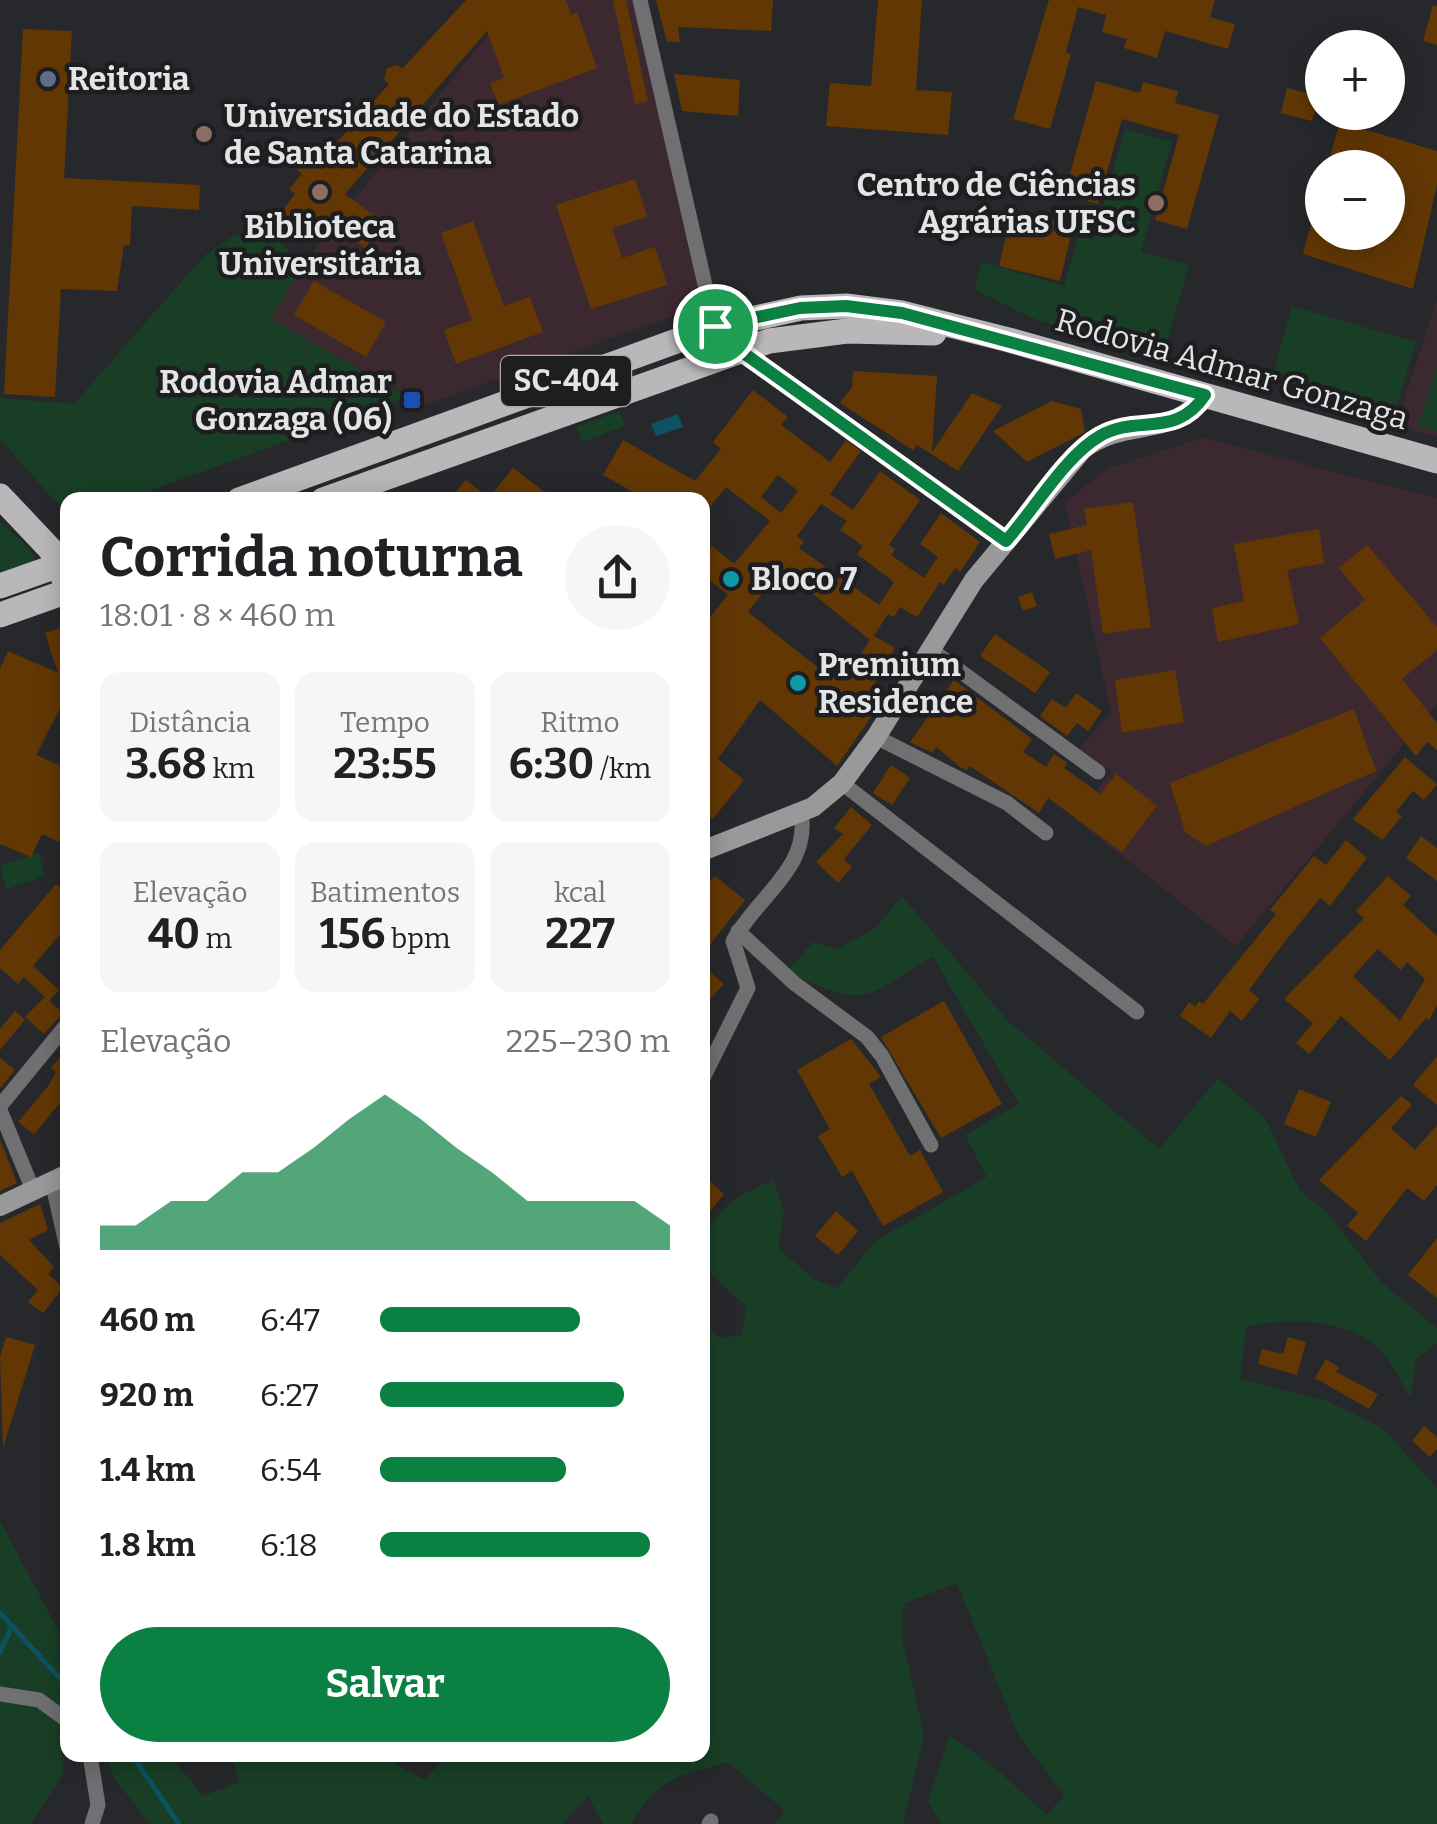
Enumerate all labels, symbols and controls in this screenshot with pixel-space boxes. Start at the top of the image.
map controls [1305,30,1405,250]
button: + [1305,30,1405,130]
place label: Reitoria [68,60,190,98]
marker: Reitoria [37,68,59,90]
place label: Universidade do Estado de Santa Catarina [224,97,579,172]
marker: Universidade do Estado de Santa Catarina [193,123,215,145]
button: − [1305,150,1405,250]
place label: Centro de Ciências Agrárias UFSC [856,166,1136,241]
marker: Biblioteca Universitária [309,181,331,203]
marker: Centro de Ciências Agrárias UFSC [1145,192,1167,214]
place label: Biblioteca Universitária [219,208,421,283]
pin [673,284,758,369]
icon: arrive [688,299,743,354]
street label: Rodovia Admar Gonzaga [1051,300,1413,438]
road number: SC-404 [501,356,631,406]
place label: Rodovia Admar Gonzaga (06) [159,363,392,438]
marker: Rodovia Admar Gonzaga (06) [401,389,423,411]
text: Corrida noturna [100,525,523,591]
button: share [565,525,670,630]
place label: Bloco 7 [751,560,857,598]
marker: Bloco 7 [720,568,742,590]
text: 18:01 · 8 × 460 m [100,596,335,634]
place label: Premium Residence [818,646,973,721]
marker: Premium Residence [787,672,809,694]
text: Distância [129,706,251,739]
text: Tempo [340,706,430,739]
text: Ritmo [540,706,620,739]
text: 3.68 [125,739,207,789]
text: 23:55 [333,739,437,789]
text: 6:30 [509,739,594,789]
text: km [207,752,255,785]
text: /km [594,752,651,785]
text: Elevação [132,876,248,909]
text: Batimentos [310,876,460,909]
text: kcal [554,876,606,909]
text: 40 [148,909,200,959]
text: 156 [319,909,385,959]
text: 227 [545,909,615,959]
text: m [200,922,232,955]
text: bpm [385,922,451,955]
text: Elevação [100,1022,231,1060]
text: 225–230 m [506,1022,670,1060]
text: 460 m [100,1301,195,1339]
text: 6:47 [260,1301,320,1339]
text: 920 m [100,1376,194,1414]
text: 6:27 [260,1376,319,1414]
text: 1.4 km [100,1451,195,1489]
text: 6:54 [260,1451,321,1489]
text: 1.8 km [100,1526,196,1564]
text: 6:18 [260,1526,318,1564]
button: Salvar [100,1627,670,1742]

